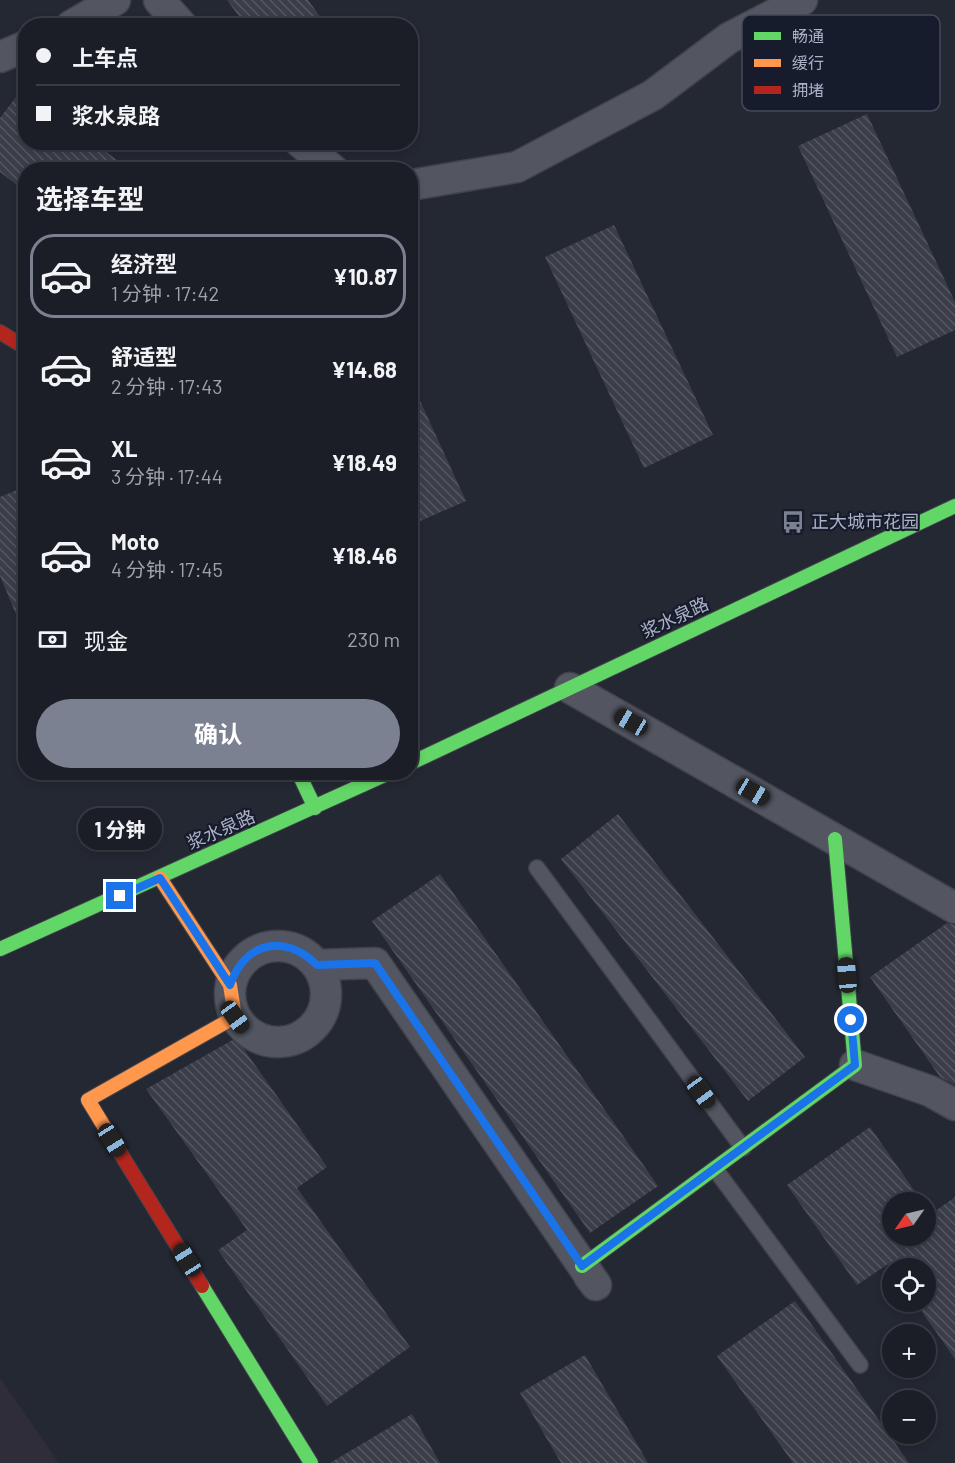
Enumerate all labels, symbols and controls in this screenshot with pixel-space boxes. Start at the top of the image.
legend [742,15,940,111]
text: 畅通 [792,26,824,45]
text: 上车点 [72,44,138,70]
text: 缓行 [792,53,824,72]
text: 拥堵 [792,80,824,99]
text: 浆水泉路 [72,102,160,128]
text: 选择车型 [36,182,144,214]
icon: car [39,249,93,303]
text: 经济型 [111,250,177,276]
text: ¥10.87 [333,263,397,289]
text: 1 分钟 · 17:42 [111,281,219,305]
icon: car [39,342,93,396]
text: 舒适型 [111,343,177,369]
text: ¥14.68 [331,356,397,382]
text: 2 分钟 · 17:43 [111,374,222,398]
icon: car [39,435,93,489]
text: XL [111,435,137,461]
text: ¥18.49 [331,449,397,475]
text: 3 分钟 · 17:44 [111,464,223,488]
bus stop icon: 正大城市花园 [780,509,806,535]
place label: 正大城市花园 [811,510,919,532]
icon: car [39,528,93,582]
text: Moto [111,528,159,554]
text: ¥18.46 [331,542,397,568]
text: 4 分钟 · 17:45 [111,557,223,581]
street label: 浆水泉路 [637,592,712,642]
icon: cash [36,623,69,656]
text: 现金 [84,627,128,653]
text: 230 m [347,627,400,651]
button: 确认 [36,699,400,768]
car [611,705,651,739]
car [733,775,773,809]
street label: 浆水泉路 [183,804,258,854]
callout: 1 分钟 [78,809,162,851]
text: 1 分钟 [94,817,146,841]
route end [106,882,133,909]
car [836,956,858,994]
car [217,997,253,1037]
route start [837,1006,864,1033]
car [683,1072,719,1112]
car [95,1120,129,1160]
north arrow [882,1192,936,1246]
map controls [882,1192,936,1444]
car [170,1240,204,1280]
button: locate [882,1258,936,1312]
button: + [882,1324,936,1378]
button: − [882,1390,936,1444]

